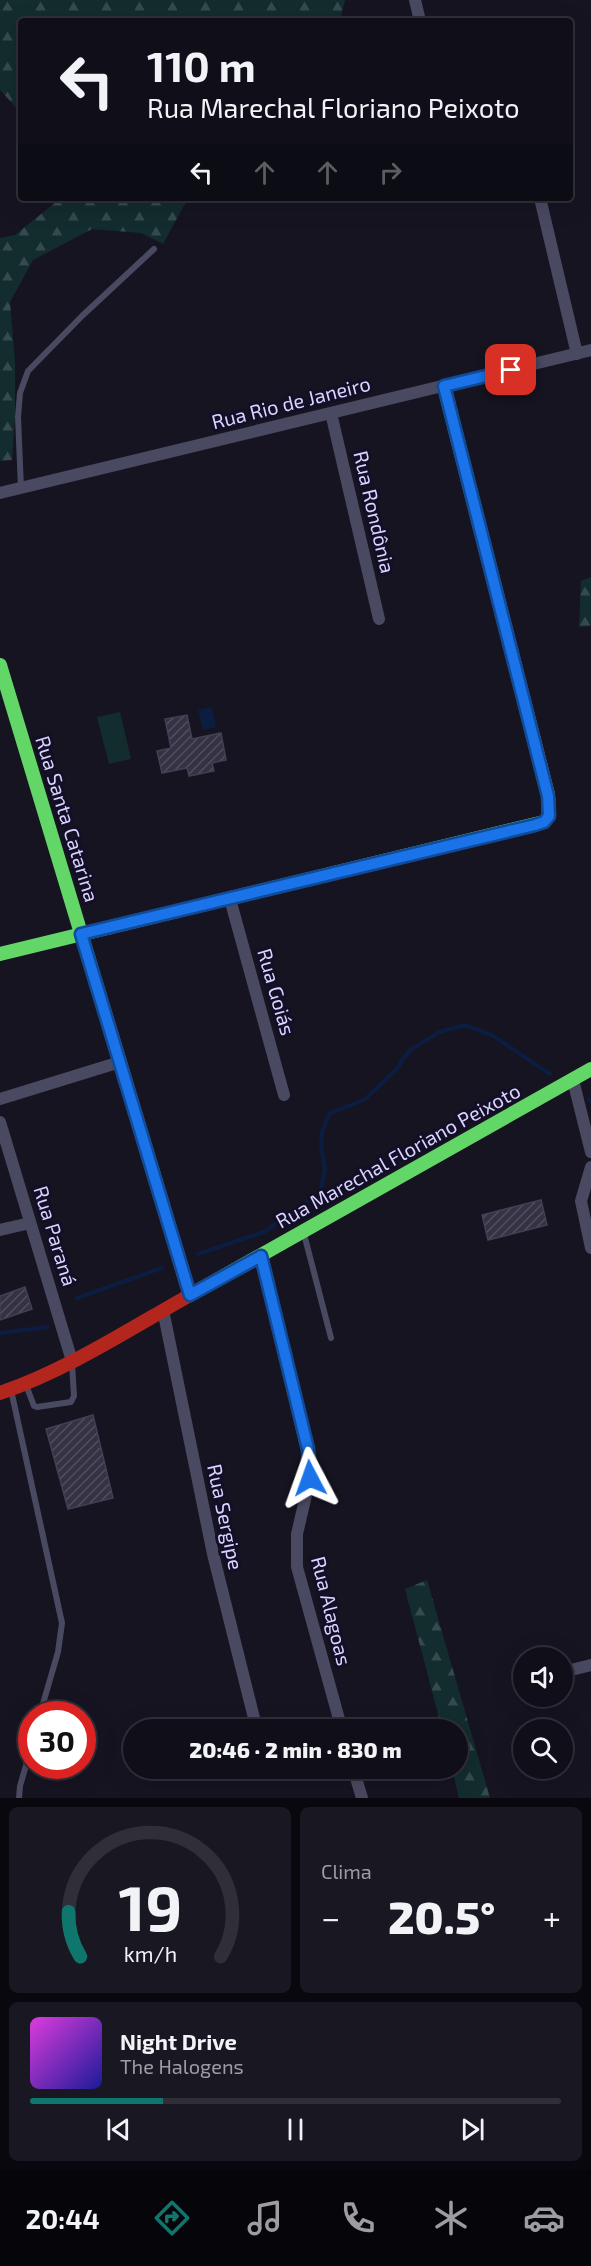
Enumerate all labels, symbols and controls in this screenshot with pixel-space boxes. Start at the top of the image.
text: 110 m [147,40,256,90]
icon: left [48,42,126,120]
text: Rua Marechal Floriano Peixoto [147,91,520,123]
icon: left [185,156,218,189]
icon: ahead [248,156,281,189]
icon: ahead [311,156,344,189]
icon: right [374,156,407,189]
pin [485,344,536,395]
icon: arrive [494,353,527,386]
street label: Rua Rio de Janeiro [209,371,373,433]
street label: Rua Rondônia [349,448,401,575]
street label: Rua Santa Catarina [31,733,105,905]
street label: Rua Goiás [253,946,301,1038]
street label: Rua Marechal Floriano Peixoto [271,1078,524,1233]
street label: Rua Paraná [29,1183,83,1289]
position arrow [278,1446,342,1510]
street label: Rua Sergipe [203,1462,249,1572]
street label: Rua Alagoas [307,1554,357,1668]
map controls [513,1647,573,1779]
button: sound [513,1647,573,1707]
speed limit sign: 30 [18,1701,96,1779]
button: search [513,1719,573,1779]
text: 20:46 · 2 min · 830 m [189,1736,402,1762]
text: Clima [321,1859,372,1883]
text: 19 [118,1869,182,1944]
text: 20.5° [388,1889,495,1943]
text: − [321,1897,340,1937]
text: + [543,1897,561,1937]
text: km/h [123,1941,177,1966]
text: Night Drive [120,2028,237,2054]
text: The Halogens [120,2054,244,2078]
icon: previous [102,2113,135,2146]
icon: pause [279,2113,312,2146]
icon: next [456,2113,489,2146]
icon: directions [151,2197,193,2239]
icon: music [244,2197,286,2239]
icon: phone [337,2197,379,2239]
icon: climate [430,2197,472,2239]
icon: car [523,2197,565,2239]
text: 20:44 [26,2202,100,2234]

